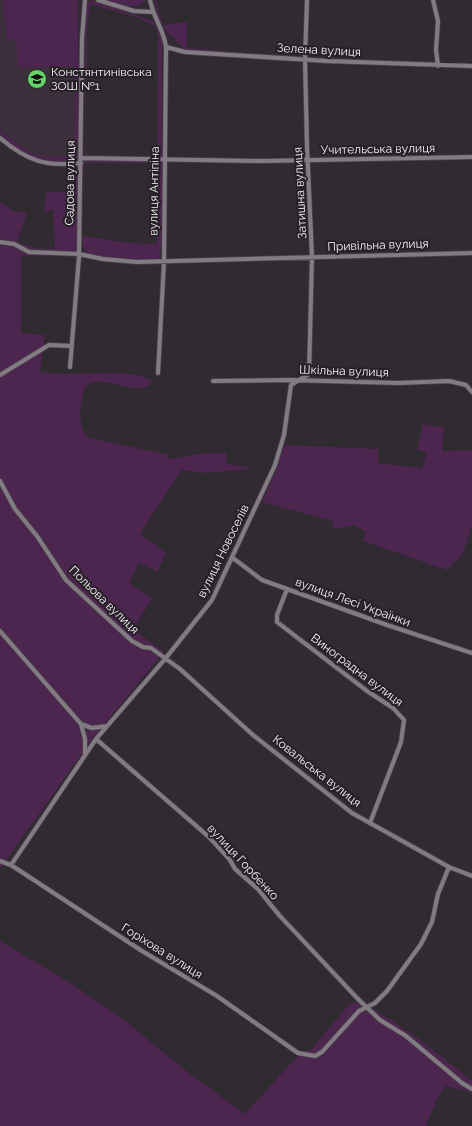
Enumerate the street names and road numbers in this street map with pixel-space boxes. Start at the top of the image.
street label: Зелена вулиця [277,41,361,59]
street label: Садова вулиця [62,140,78,226]
street label: Учительська вулиця [321,141,435,157]
street label: вулиця Антіпіна [146,146,162,236]
street label: Затишна вулиця [291,147,309,239]
street label: Привільна вулиця [327,236,429,254]
street label: Шкільна вулиця [299,362,389,380]
street label: вулиця Новоселів [194,502,252,600]
street label: Польова вулиця [66,563,142,637]
street label: вулиця Лесі Українки [293,575,413,629]
street label: Виноградна вулиця [308,631,406,709]
street label: Ковальська вулиця [270,732,364,810]
street label: вулиця Горбенко [204,821,282,903]
street label: Горіхова вулиця [119,921,205,981]

